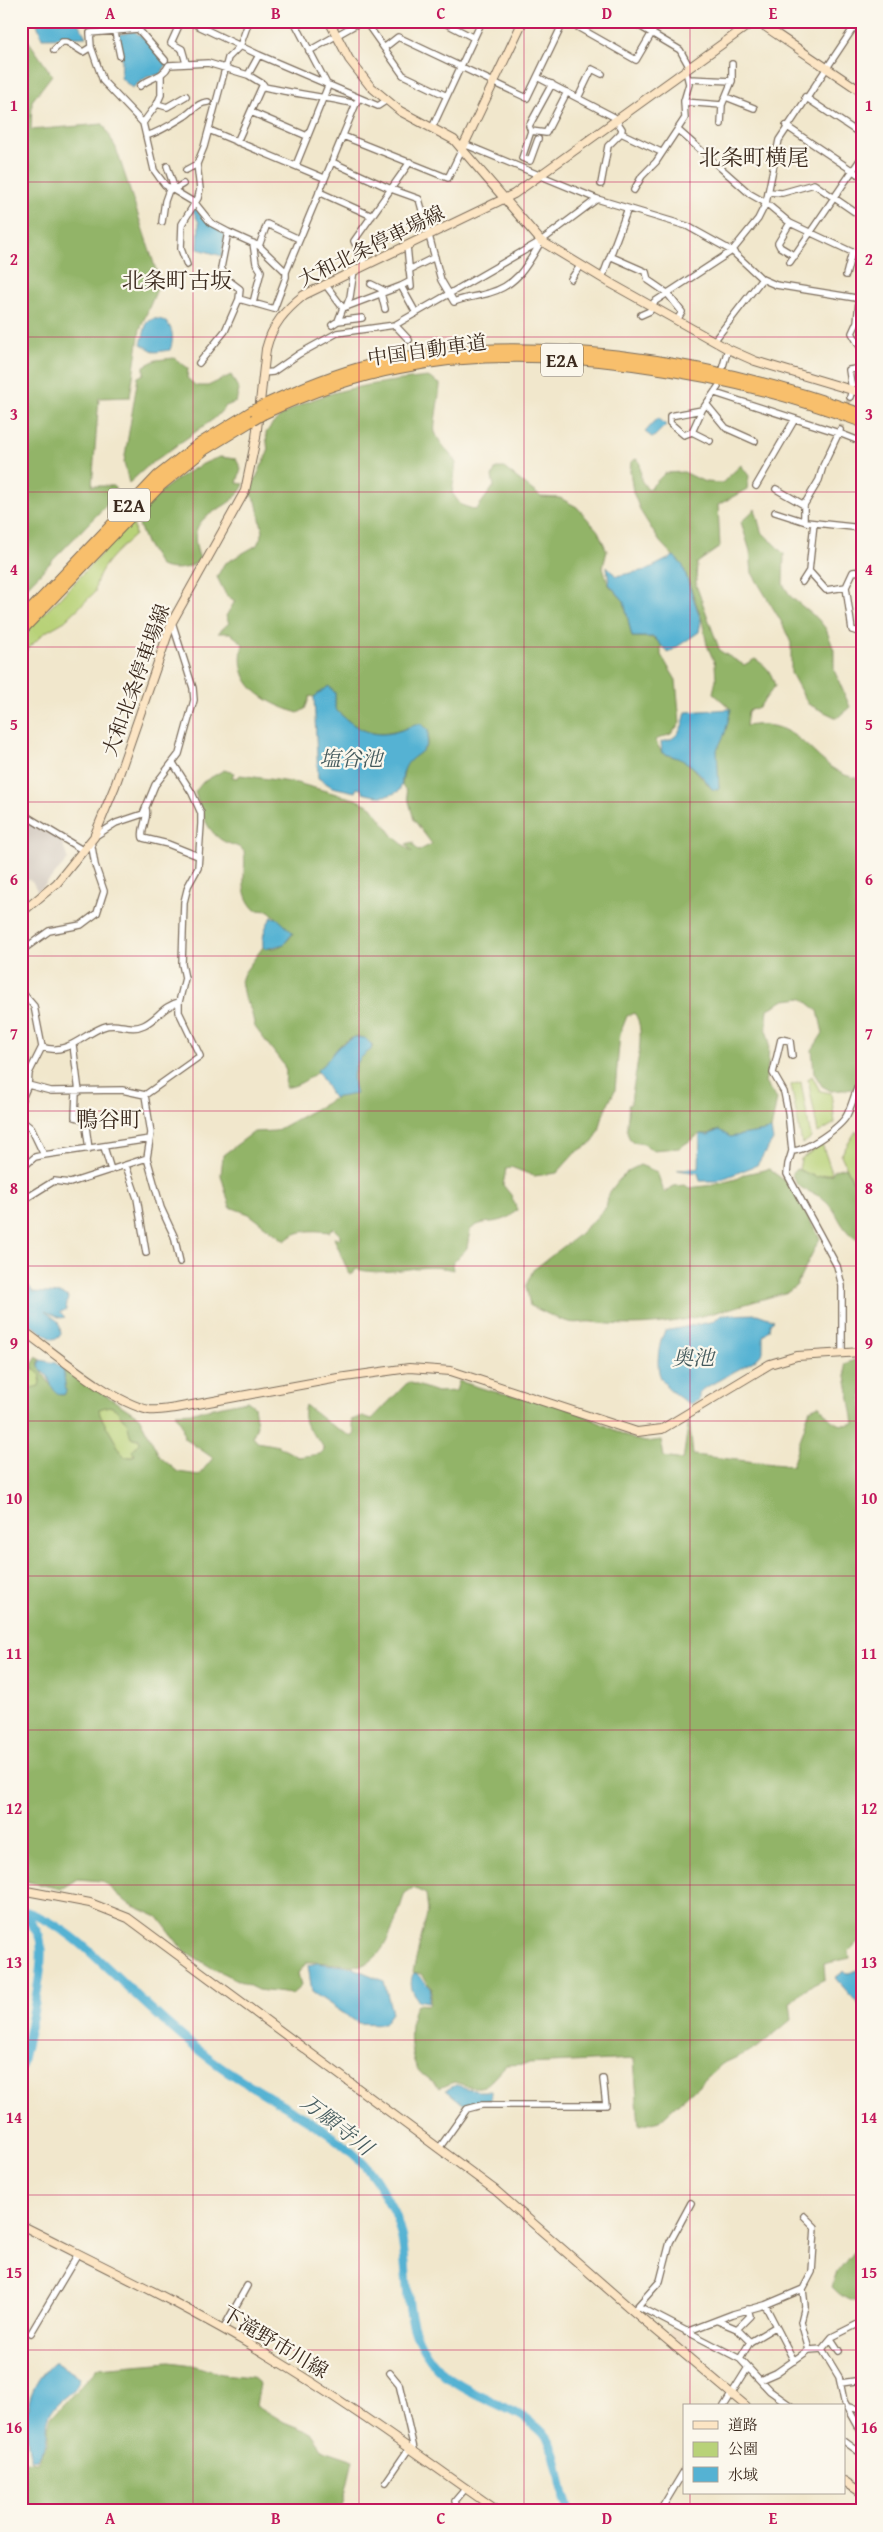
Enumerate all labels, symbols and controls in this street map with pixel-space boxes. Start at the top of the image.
text: A [105,1,116,25]
text: B [271,1,281,25]
text: C [436,1,446,25]
text: D [602,1,612,25]
text: E [769,1,778,25]
text: 1 [10,93,18,117]
text: 1 [865,93,873,117]
district label: 北条町横尾 [699,141,809,173]
street label: 大和北条停車場線 [293,197,449,294]
text: 2 [10,247,18,271]
text: 2 [865,247,873,271]
district label: 北条町古坂 [122,264,232,296]
street label: 中国自動車道 [365,327,488,372]
road number: E2A [541,344,583,376]
text: 3 [10,402,18,426]
text: 3 [865,402,873,426]
road number: E2A [108,488,150,522]
text: 4 [10,557,18,581]
text: 4 [865,557,873,581]
street label: 大和北条停車場線 [95,600,177,760]
text: 5 [10,712,18,736]
text: 5 [865,712,873,736]
water label: 塩谷池 [320,743,384,774]
text: 6 [10,867,18,891]
text: 6 [865,867,873,891]
text: 7 [10,1021,18,1045]
text: 7 [865,1021,873,1045]
district label: 鴨谷町 [76,1103,142,1135]
text: 8 [10,1176,18,1200]
text: 8 [865,1176,873,1200]
text: 9 [10,1331,18,1355]
text: 9 [865,1331,873,1355]
water label: 奥池 [672,1342,716,1373]
text: 10 [6,1486,22,1510]
text: 10 [861,1486,877,1510]
text: 11 [6,1641,22,1665]
text: 11 [861,1641,877,1665]
text: 12 [6,1796,22,1820]
text: 12 [861,1796,877,1820]
text: 13 [6,1950,22,1974]
text: 13 [861,1950,877,1974]
water label: 万願寺川 [295,2087,382,2164]
text: 14 [6,2105,22,2129]
text: 14 [861,2105,877,2129]
text: 15 [6,2260,22,2284]
text: 15 [861,2260,877,2284]
street label: 下滝野市川線 [216,2298,334,2385]
legend [683,2404,846,2494]
text: 道路 [728,2414,758,2435]
text: 16 [6,2415,22,2439]
text: 16 [861,2415,877,2439]
text: 公園 [728,2438,758,2459]
text: 水域 [728,2464,758,2485]
text: A [105,2506,116,2530]
text: B [271,2506,281,2530]
text: C [436,2506,446,2530]
text: D [602,2506,612,2530]
text: E [769,2506,778,2530]

